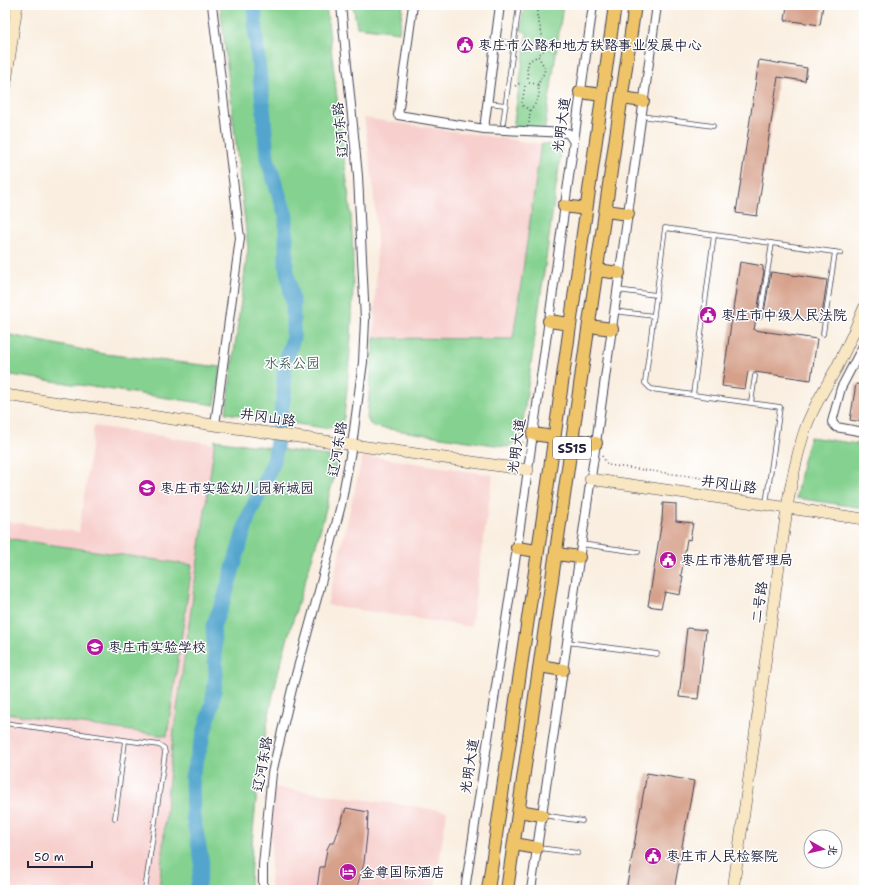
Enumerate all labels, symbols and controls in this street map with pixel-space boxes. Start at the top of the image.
public building icon: 枣庄市公路和地方铁路事业发展中心 [455,35,475,55]
place label: 枣庄市公路和地方铁路事业发展中心 [478,36,702,54]
street label: 光明大道 [548,96,574,154]
street label: 辽河东路 [328,101,352,159]
public building icon: 枣庄市中级人民法院 [698,305,718,325]
place label: 枣庄市中级人民法院 [721,306,847,324]
park label: 水系公园 [264,354,320,372]
street label: 井冈山路 [239,404,297,430]
street label: 光明大道 [503,417,529,475]
street label: 辽河东路 [324,420,350,478]
road number: S515 [553,437,591,459]
street label: 井冈山路 [700,471,758,497]
school or university icon: 枣庄市实验幼儿园新城园 [137,478,157,498]
place label: 枣庄市实验幼儿园新城园 [160,479,314,497]
public building icon: 枣庄市港航管理局 [658,550,678,570]
place label: 枣庄市港航管理局 [681,551,793,569]
street label: 二号路 [747,580,771,624]
school or university icon: 枣庄市实验学校 [85,637,105,657]
place label: 枣庄市实验学校 [108,638,206,656]
street label: 辽河东路 [248,735,276,793]
street label: 光明大道 [456,737,482,795]
north arrow [803,829,843,869]
scale bar [28,843,92,869]
text: 北 [824,844,841,857]
public building icon: 枣庄市人民检察院 [643,846,663,866]
place label: 枣庄市人民检察院 [666,847,778,865]
text: 50 m [34,849,64,865]
hotel icon: 金尊国际酒店 [338,862,358,882]
place label: 金尊国际酒店 [361,863,445,881]

